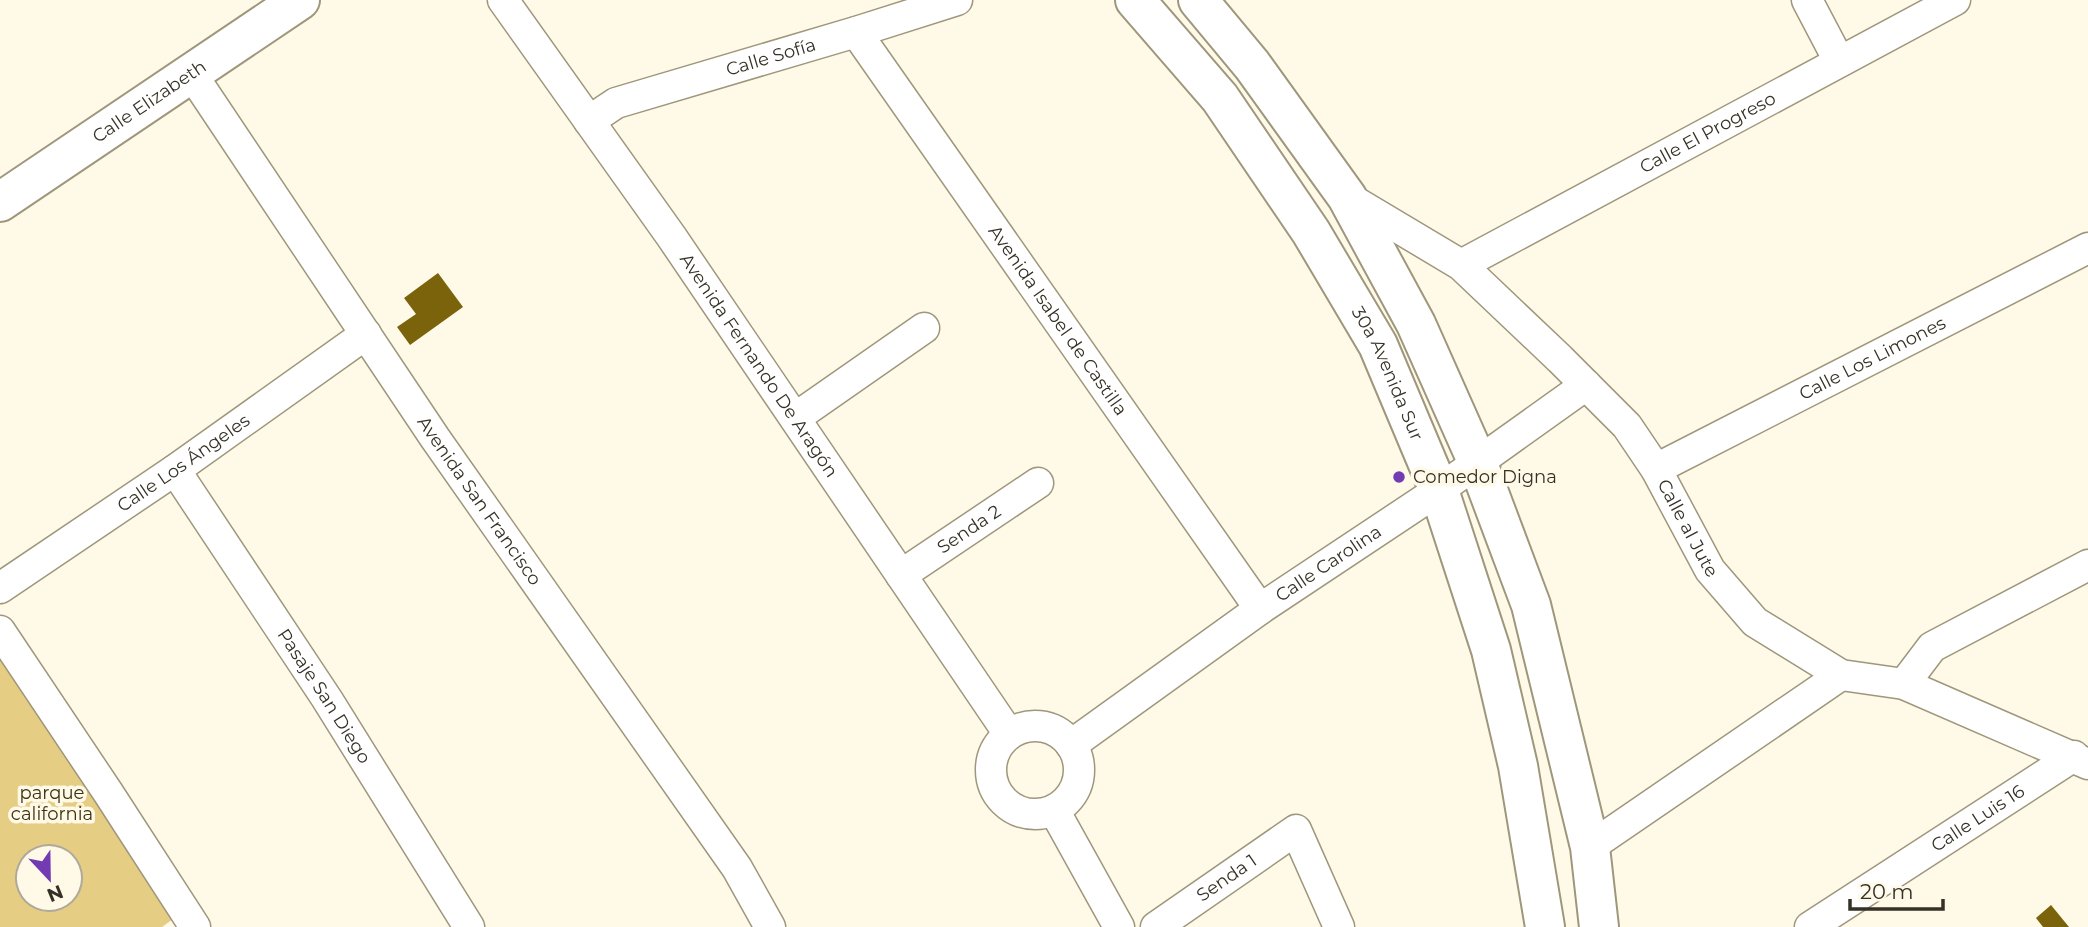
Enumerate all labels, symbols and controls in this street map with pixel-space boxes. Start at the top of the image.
street label: Calle Sofía [723,34,818,81]
street label: Calle Elizabeth [88,55,210,148]
street label: Calle El Progreso [1636,87,1780,178]
street label: Avenida Isabel de Castilla [984,221,1132,420]
street label: Avenida Fernando De Aragón [675,249,843,482]
street label: 30a Avenida Sur [1347,303,1428,444]
street label: Calle Los Limones [1795,312,1949,405]
street label: Calle Los Ángeles [113,409,254,517]
street label: Avenida San Francisco [413,412,546,590]
place label: Comedor Digna [1413,466,1557,488]
marker: Comedor Digna [1391,469,1407,485]
street label: Calle al Jute [1653,476,1723,582]
street label: Senda 2 [933,500,1005,558]
street label: Calle Carolina [1271,520,1386,607]
street label: Pasaje San Diego [273,625,376,768]
street label: Calle Luis 16 [1927,780,2029,857]
park label: parque california [11,782,93,825]
north arrow [14,843,84,913]
street label: Senda 1 [1192,850,1261,906]
scale bar [1850,867,1943,911]
text: 20 m [1860,879,1914,904]
text: N [44,880,67,907]

